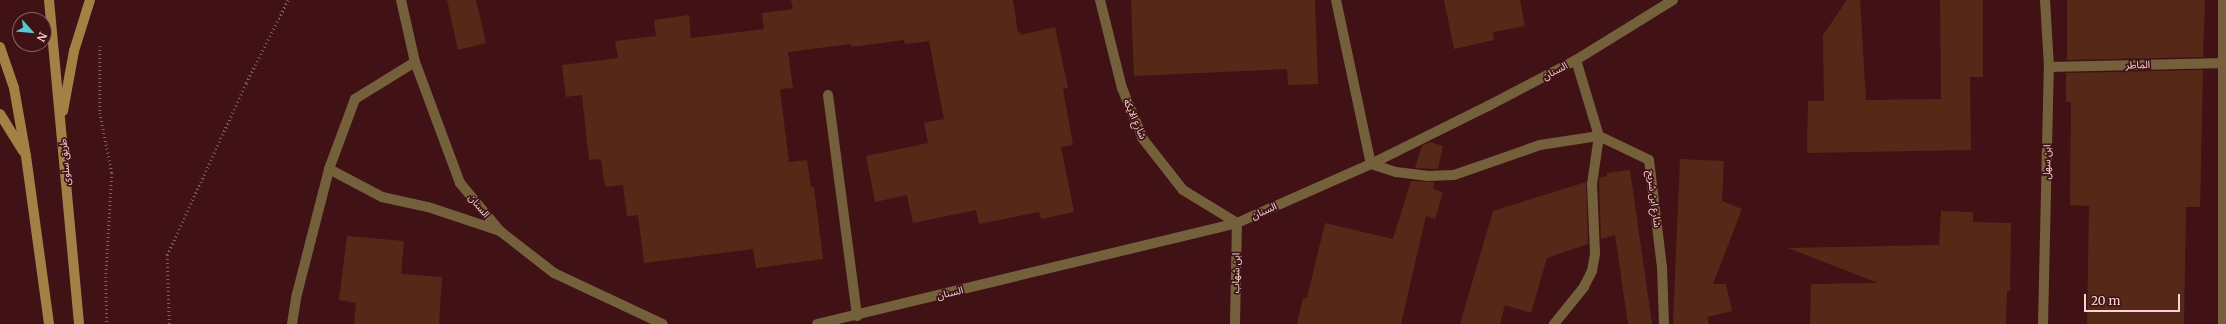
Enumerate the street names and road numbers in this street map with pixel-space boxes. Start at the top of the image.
street label: السنان [1540,59,1570,83]
street label: الماطر [2126,59,2150,71]
street label: شارع الايكة [1121,97,1149,141]
street label: طريق سلوى [57,138,73,186]
street label: ابن سهل [2041,144,2053,180]
street label: شارع ابن شريح [1645,170,1663,228]
street label: السنان [466,192,492,220]
street label: السنان [1249,200,1279,222]
street label: ابن شهاب [1230,253,1242,293]
street label: السنان [936,284,964,302]

